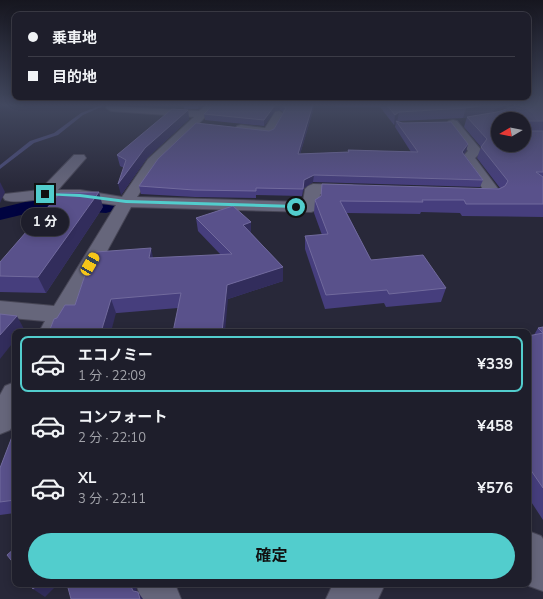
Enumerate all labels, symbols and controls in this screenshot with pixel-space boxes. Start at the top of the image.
text: 乗車地 [52,28,97,48]
text: 目的地 [52,67,97,87]
north arrow [491,112,531,152]
map controls [491,112,531,152]
route end [36,185,54,203]
route start [287,198,305,216]
callout: 1 分 [21,208,69,236]
text: 1 分 [33,213,57,231]
car [79,251,101,277]
text: エコノミー [78,345,153,365]
icon: car [30,346,66,382]
text: ¥339 [477,354,513,374]
text: 1 分 · 22:09 [78,367,146,385]
text: コンフォート [78,407,168,427]
icon: car [30,408,66,444]
text: ¥458 [477,416,513,436]
text: 2 分 · 22:10 [78,429,146,447]
text: XL [78,468,97,488]
icon: car [30,470,66,506]
text: ¥576 [477,478,513,498]
text: 3 分 · 22:11 [78,490,146,508]
button: 確定 [28,533,515,579]

